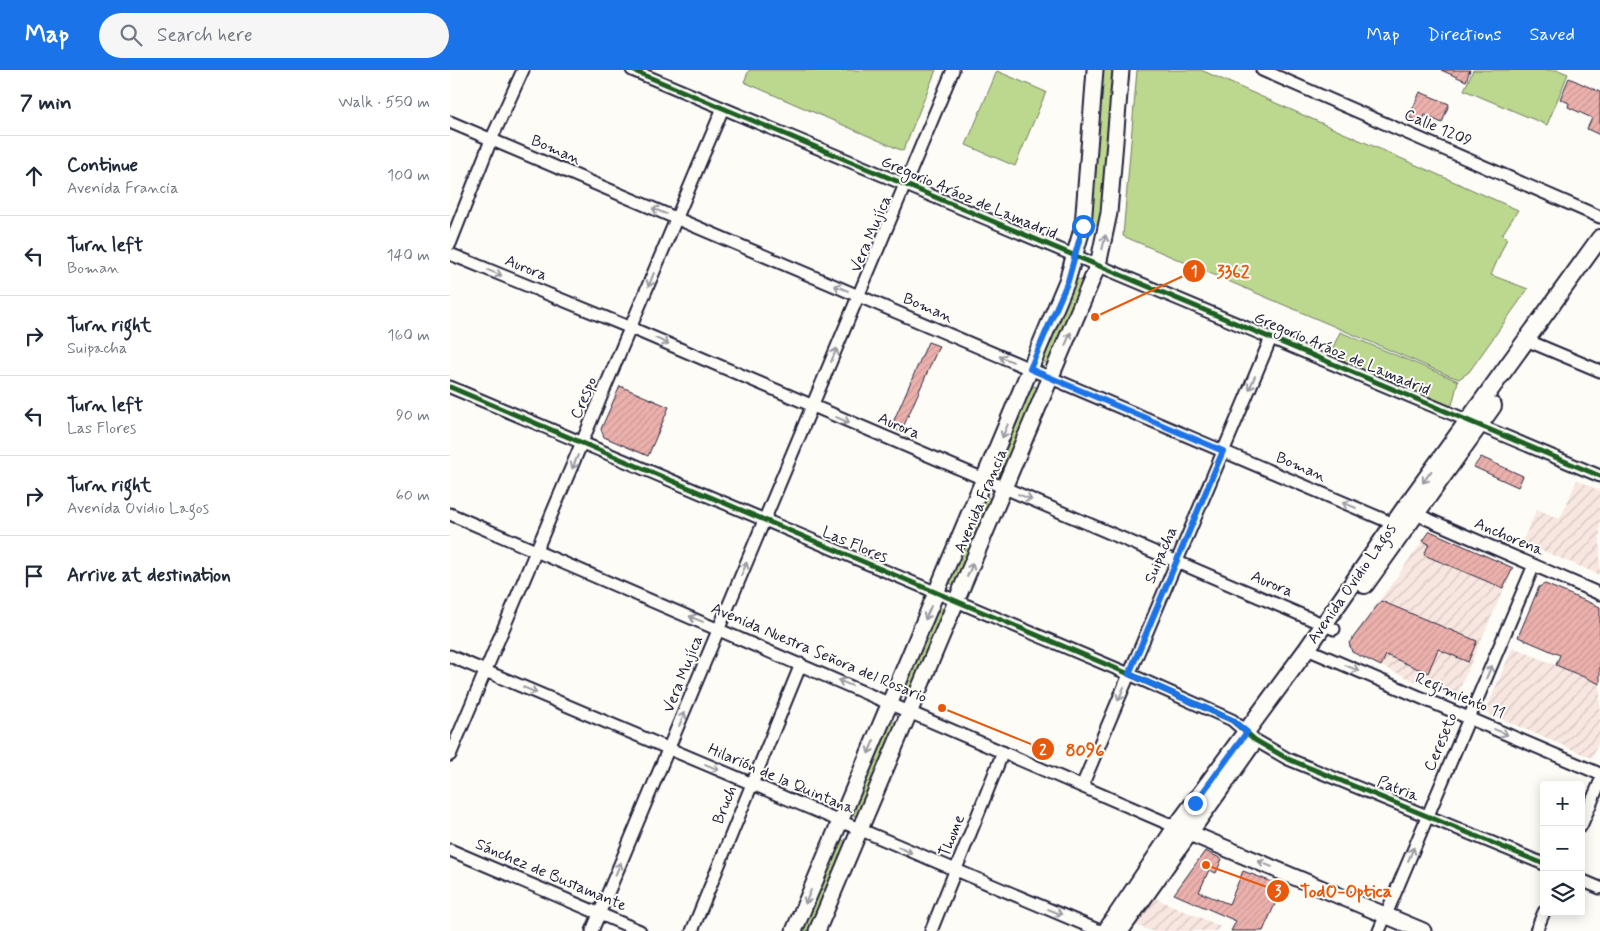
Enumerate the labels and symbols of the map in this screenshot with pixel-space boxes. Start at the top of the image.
street label: Calle 1209 [1401,104,1475,152]
street label: Boman [528,130,585,170]
street label: Gregorio Aráoz de Lamadrid [877,151,1060,246]
street label: Vera Mujíca [845,192,897,276]
one-way arrow [652,206,667,216]
route start [1072,215,1095,238]
one-way arrow [1100,235,1109,251]
street label: Aurora [502,250,550,286]
callout: 3362 [1182,254,1260,287]
text: 3362 [1216,260,1250,284]
text: 1 [1191,262,1197,282]
one-way arrow [487,268,502,278]
one-way arrow [646,272,656,287]
one-way arrow [834,283,849,293]
street label: Boman [900,288,957,328]
street label: Gregorio Aráoz de Lamadrid [1250,307,1433,402]
one-way arrow [1064,332,1073,347]
one-way arrow [654,337,669,347]
one-way arrow [830,348,840,363]
one-way arrow [999,354,1014,363]
street label: Crespo [566,374,602,422]
one-way arrow [1247,375,1256,390]
street label: Aurora [875,408,923,444]
one-way arrow [835,415,850,425]
one-way arrow [999,423,1009,438]
street label: Avenida Francia [950,446,1012,556]
street label: Boman [1273,447,1330,487]
one-way arrow [570,454,580,469]
one-way arrow [1422,470,1432,484]
one-way arrow [1017,492,1032,502]
one-way arrow [1342,499,1357,509]
street label: Anchorena [1471,513,1547,561]
street label: Avenida Ovidio Lagos [1303,520,1402,649]
street label: Las Flores [819,522,891,568]
street label: Suipacha [1140,523,1182,587]
one-way arrow [740,562,750,577]
one-way arrow [966,563,976,578]
street label: Aurora [1248,566,1296,602]
street label: Avenida Nuestra Señora del Rosario [708,598,930,708]
one-way arrow [922,605,932,620]
one-way arrow [689,614,704,623]
street label: Vera Mujíca [658,632,708,716]
one-way arrow [1344,664,1359,674]
one-way arrow [1484,665,1494,680]
street label: Regimiento 11 [1412,668,1508,725]
one-way arrow [838,678,853,688]
one-way arrow [522,685,537,695]
one-way arrow [1115,686,1125,701]
street label: Cereseto [1419,709,1463,775]
one-way arrow [678,712,687,727]
one-way arrow [1493,727,1508,737]
callout: 8096 [1030,733,1114,766]
street label: Hilarión de la Quintana [705,739,858,820]
text: 8096 [1065,739,1105,763]
one-way arrow [866,740,875,755]
text: 2 [1039,741,1047,761]
one-way arrow [704,763,719,773]
street label: Patria [1374,771,1422,807]
street label: Bruch [708,783,742,827]
route end [1184,792,1207,815]
street label: Thome [934,812,970,860]
street label: Sánchez de Bustamante [472,834,630,917]
one-way arrow [897,845,912,855]
one-way arrow [1407,847,1417,862]
one-way arrow [1258,859,1273,869]
one-way arrow [614,862,624,877]
callout: TodO-Optica [1265,874,1402,907]
text: TodO-Optica [1300,880,1392,904]
text: 3 [1275,882,1282,902]
one-way arrow [803,889,812,904]
one-way arrow [1047,908,1062,918]

